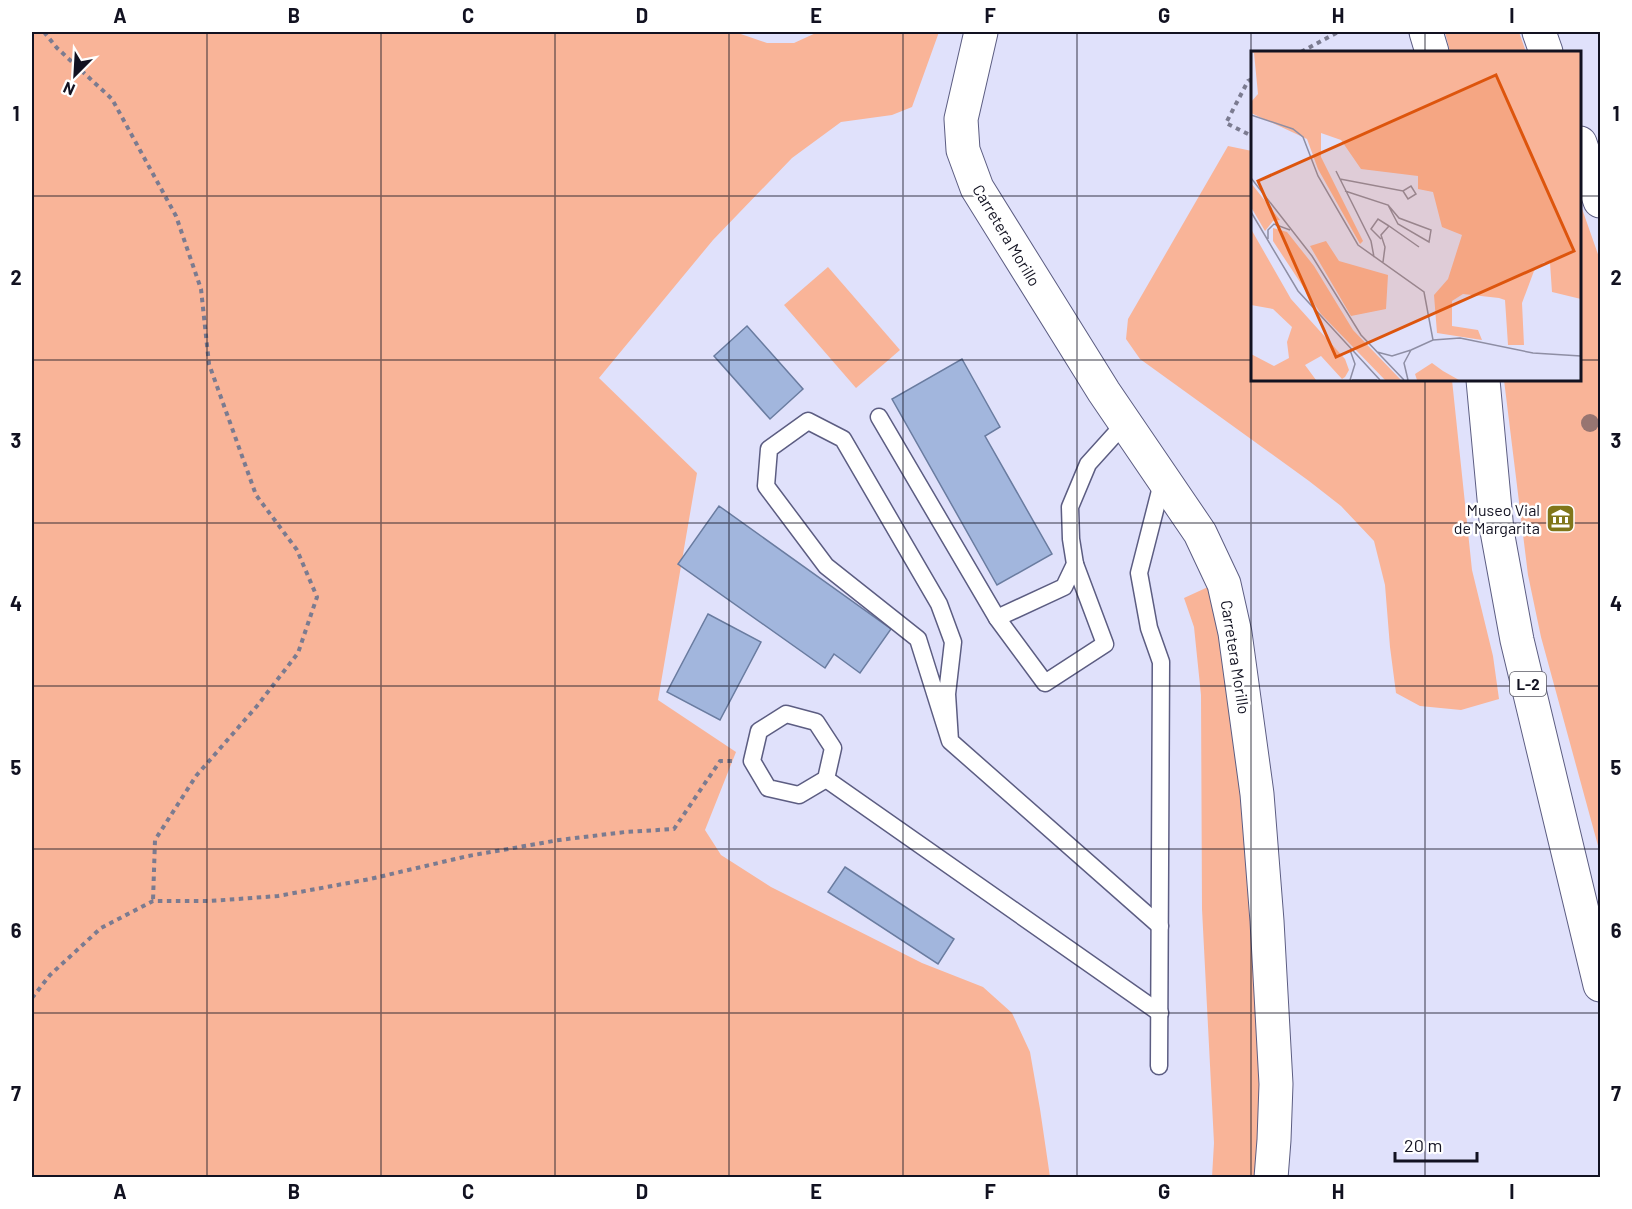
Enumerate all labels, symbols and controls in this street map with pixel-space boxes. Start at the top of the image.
text: A [113,3,127,27]
text: B [288,3,300,27]
text: C [462,3,474,27]
text: D [636,3,648,27]
text: E [810,3,822,27]
text: F [984,3,996,27]
text: G [1158,3,1170,27]
text: H [1332,3,1344,27]
text: I [1509,3,1515,27]
north arrow [45,45,105,105]
inset map [1251,51,1581,381]
text: N [60,78,77,100]
text: 1 [12,101,20,125]
text: 1 [1612,101,1620,125]
street label: Carretera Morillo [969,181,1045,289]
text: 2 [10,265,22,289]
text: 2 [1610,265,1622,289]
text: 3 [11,428,21,452]
text: 3 [1611,428,1621,452]
place label: Museo Vial de Margarita [1454,500,1540,537]
museum icon: Museo Vial de Margarita [1545,502,1577,534]
text: 4 [10,591,22,615]
text: 4 [1610,591,1622,615]
street label: Carretera Morillo [1218,599,1254,715]
road number: L-2 [1510,672,1546,696]
text: 5 [11,755,22,779]
text: 5 [1611,755,1622,779]
text: 6 [11,918,22,942]
text: 6 [1611,918,1622,942]
text: 7 [11,1081,21,1105]
text: 7 [1611,1081,1621,1105]
scale bar [1395,1125,1478,1163]
text: 20 m [1404,1134,1442,1156]
text: A [113,1179,127,1203]
text: B [288,1179,300,1203]
text: C [462,1179,474,1203]
text: D [636,1179,648,1203]
text: E [810,1179,822,1203]
text: F [984,1179,996,1203]
text: G [1158,1179,1170,1203]
text: H [1332,1179,1344,1203]
text: I [1509,1179,1515,1203]

